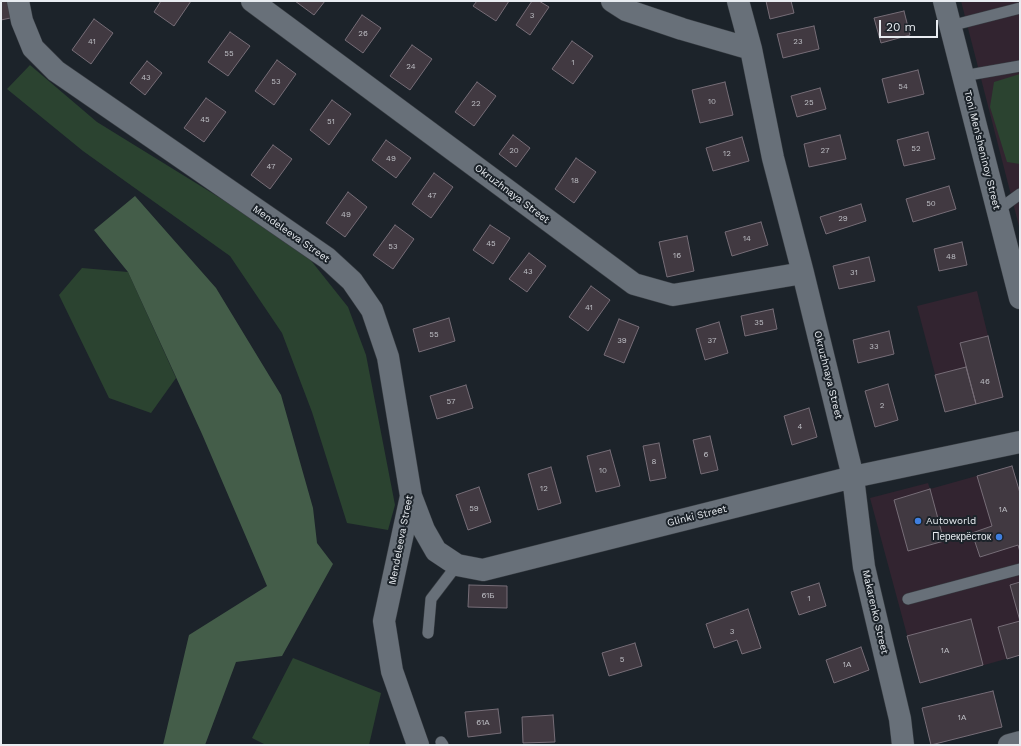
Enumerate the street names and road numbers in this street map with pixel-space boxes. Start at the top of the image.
street label: Toni Men'sheninoy Street [961,89,1003,211]
street label: Okruzhnaya Street [472,162,552,226]
street label: Mendeleeva Street [250,203,332,265]
street label: Okruzhnaya Street [811,330,845,420]
street label: Mendeleeva Street [386,494,416,586]
street label: Glinki Street [666,503,728,529]
street label: Makarenko Street [859,569,891,655]

